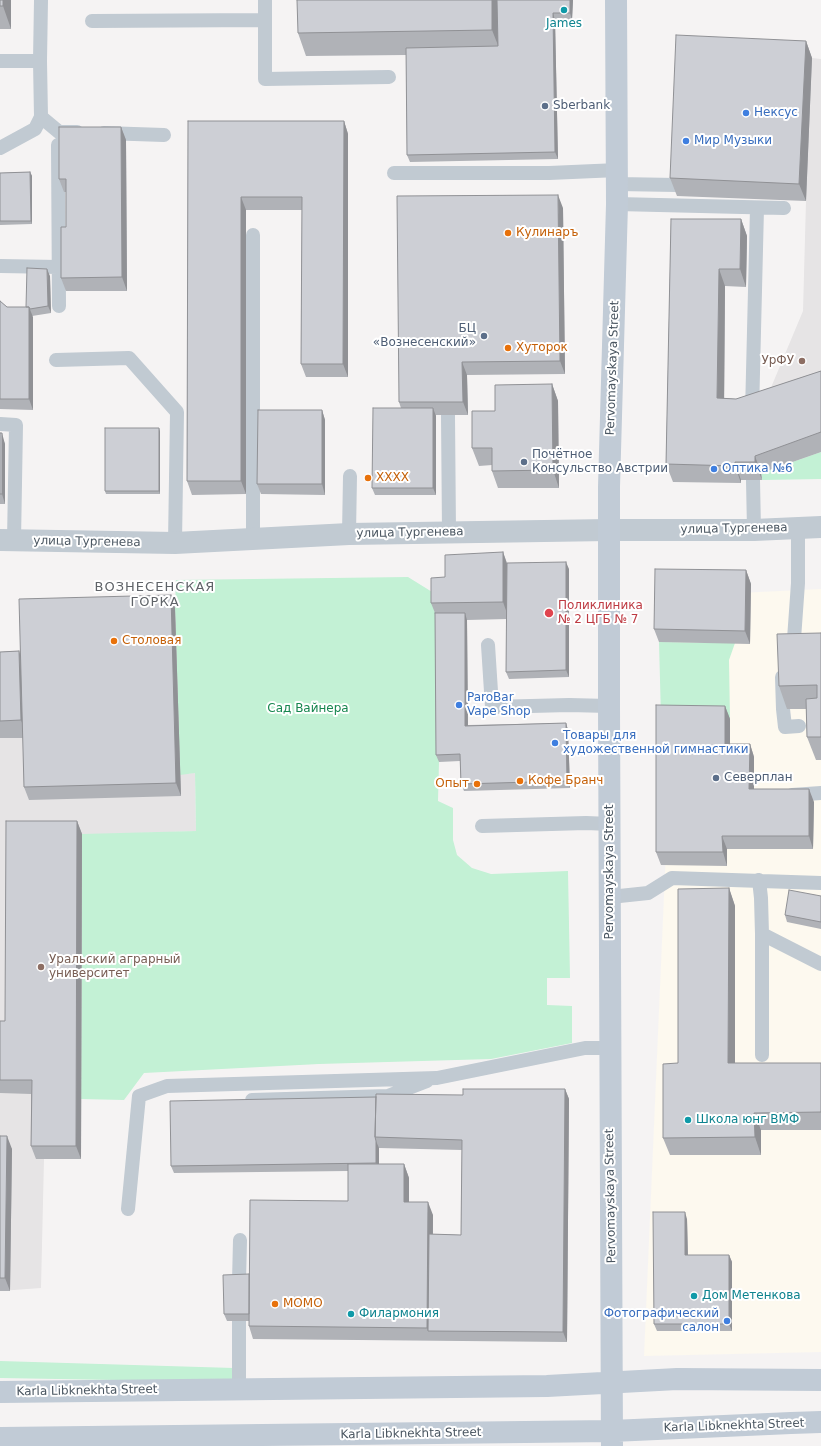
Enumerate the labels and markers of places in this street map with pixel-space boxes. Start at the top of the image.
marker: James [559,5,569,15]
place label: James [546,17,582,31]
place label: Sberbank [553,99,610,113]
marker: Sberbank [540,101,550,111]
place label: Нексус [754,106,798,120]
marker: Нексус [741,108,751,118]
place label: Мир Музыки [694,134,772,148]
marker: Мир Музыки [681,136,691,146]
place label: Кулинаръ [516,226,578,240]
marker: Кулинаръ [503,228,513,238]
place label: БЦ «Вознесенский» [373,322,476,350]
marker: БЦ «Вознесенский» [479,331,489,341]
place label: Хуторок [516,341,568,355]
marker: Хуторок [503,343,513,353]
place label: УрФУ [761,354,794,368]
marker: УрФУ [797,356,807,366]
place label: Почётное Консульство Австрии [532,448,668,476]
marker: Почётное Консульство Австрии [519,457,529,467]
place label: Оптика №6 [722,462,793,476]
marker: Оптика №6 [709,464,719,474]
place label: XXXX [376,471,409,485]
marker: XXXX [363,473,373,483]
place label: Поликлиника № 2 ЦГБ № 7 [558,599,643,627]
marker: Поликлиника № 2 ЦГБ № 7 [543,607,555,619]
place label: Столовая [122,634,181,648]
marker: Столовая [109,636,119,646]
place label: ParoBar Vape Shop [467,691,531,719]
marker: ParoBar Vape Shop [454,700,464,710]
place label: Товары для художественной гимнастики [563,729,749,757]
marker: Товары для художественной гимнастики [550,738,560,748]
place label: Северплан [724,771,793,785]
marker: Северплан [711,773,721,783]
place label: Кофе Бранч [528,774,603,788]
marker: Кофе Бранч [515,776,525,786]
place label: Опыт [435,777,469,791]
marker: Опыт [472,779,482,789]
place label: Уральский аграрный университет [49,953,181,981]
marker: Уральский аграрный университет [36,962,46,972]
place label: Школа юнг ВМФ [696,1113,799,1127]
marker: Школа юнг ВМФ [683,1115,693,1125]
place label: Дом Метенкова [702,1289,801,1303]
marker: Дом Метенкова [689,1291,699,1301]
place label: MOMO [283,1297,323,1311]
marker: MOMO [270,1299,280,1309]
place label: Филармония [359,1307,439,1321]
place label: Фотографический салон [604,1307,719,1335]
marker: Филармония [346,1309,356,1319]
marker: Фотографический салон [722,1316,732,1326]

